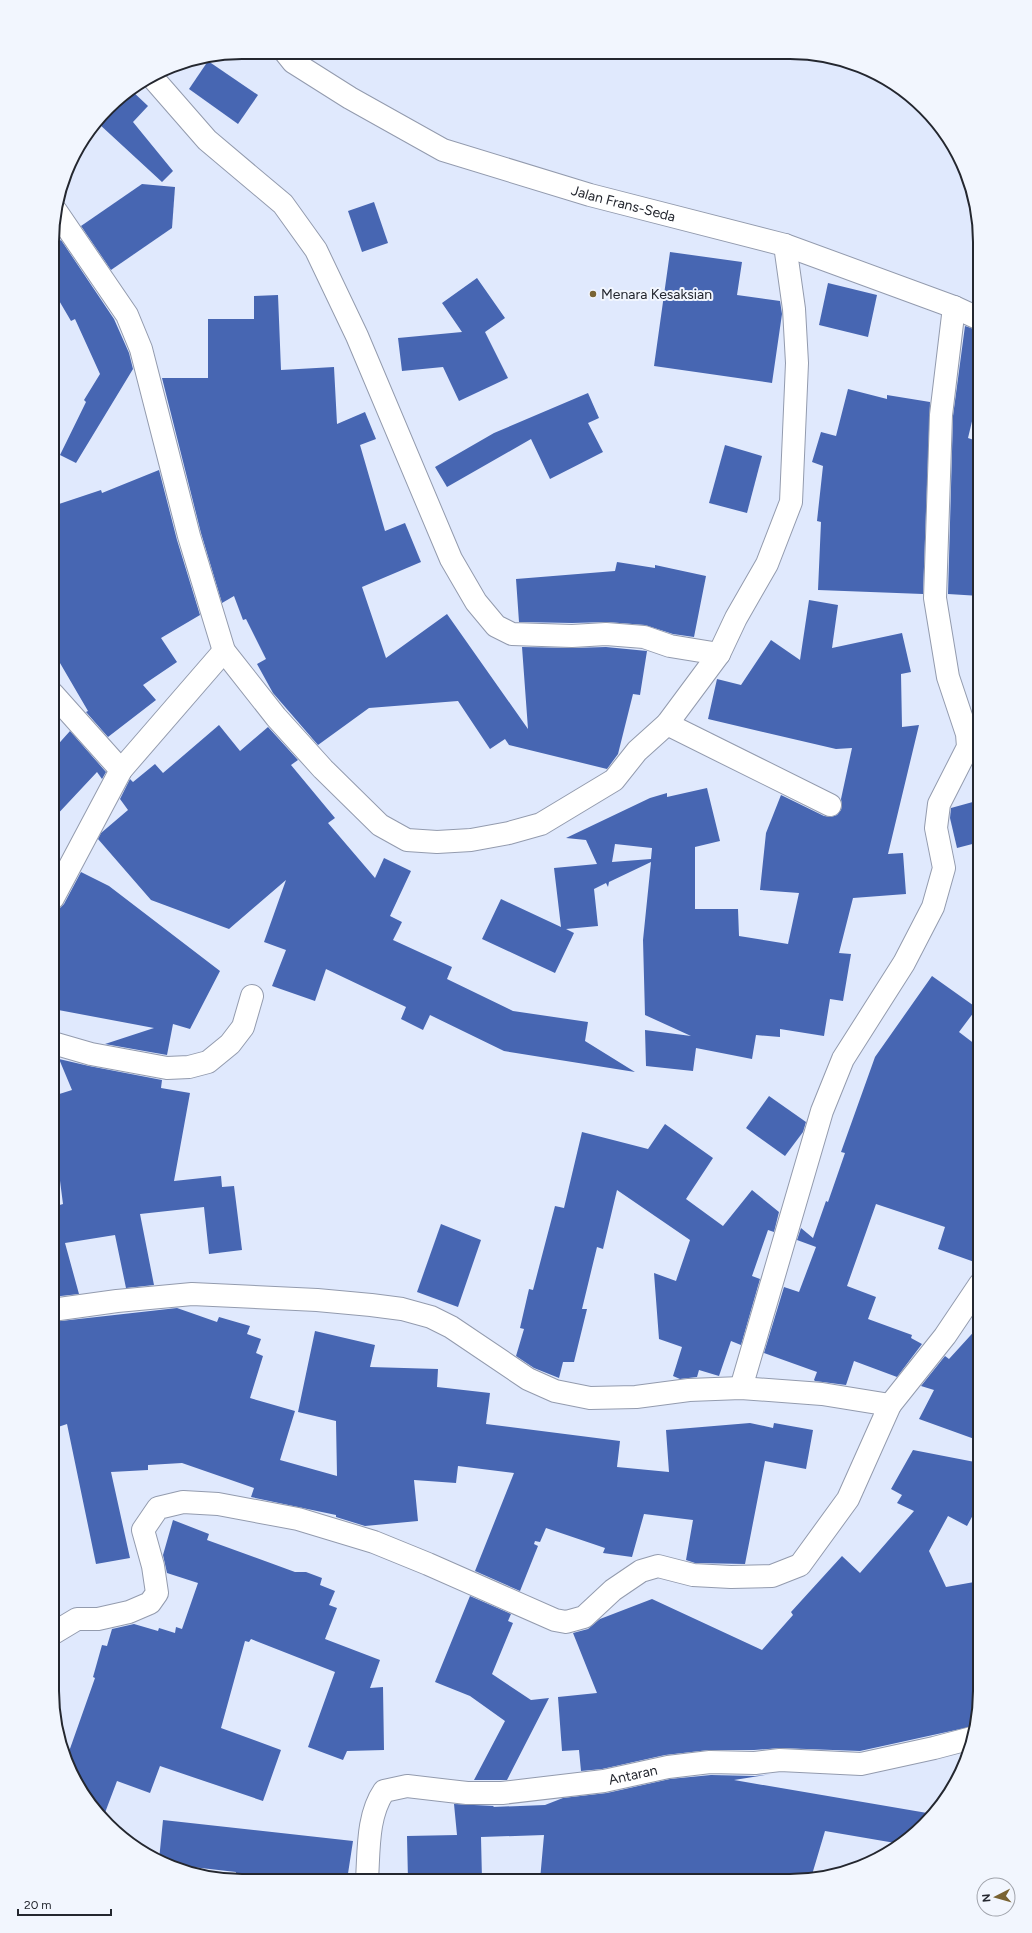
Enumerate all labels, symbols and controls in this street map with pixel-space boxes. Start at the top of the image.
street label: Jalan Frans-Seda [569,182,677,226]
place label: Menara Kesaksian [601,286,712,303]
marker: Menara Kesaksian [588,289,598,299]
street label: Antaran [607,1762,659,1789]
north arrow [976,1877,1016,1917]
scale bar [18,1891,111,1917]
text: N [980,1893,993,1903]
text: 20 m [24,1898,52,1912]

